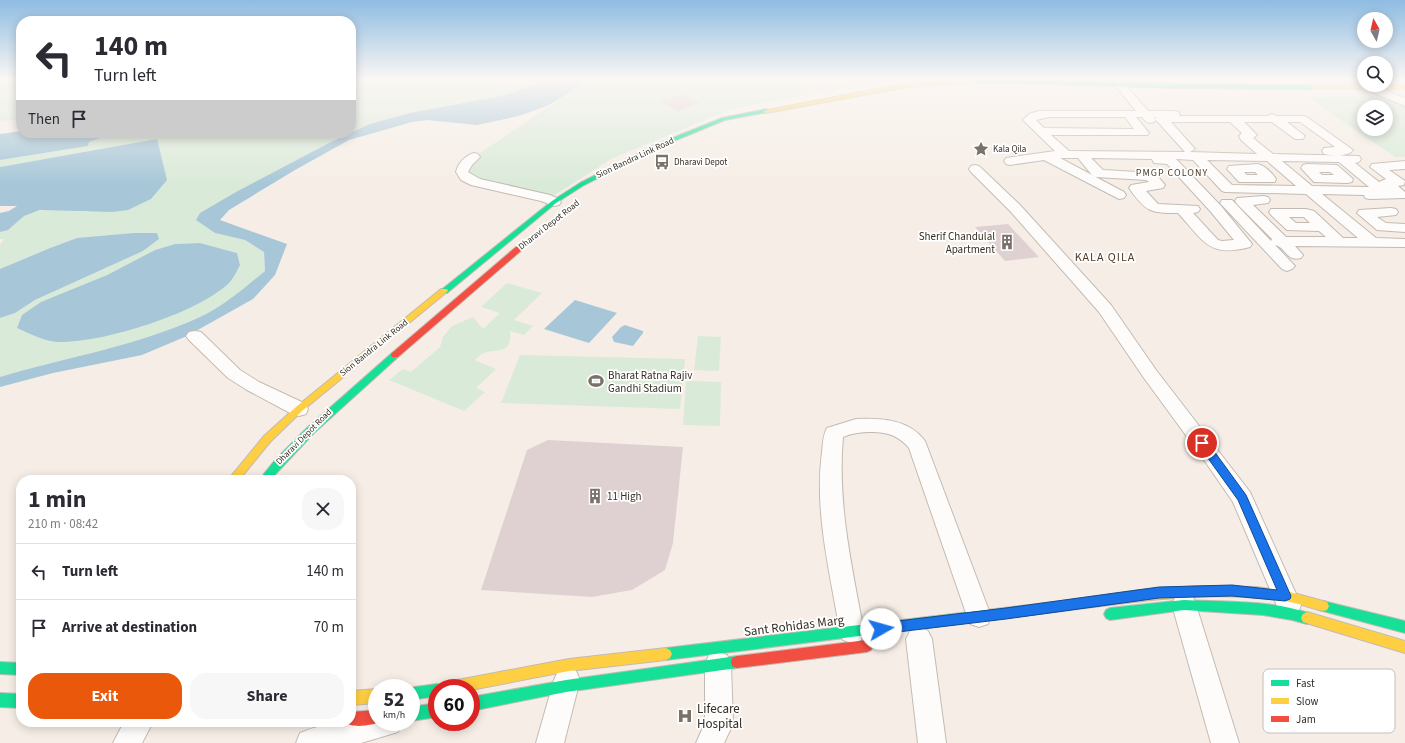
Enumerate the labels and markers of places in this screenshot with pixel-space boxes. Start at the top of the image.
place icon: Kala Qila [972,140,990,158]
place label: Kala Qila [993,143,1026,156]
bus stop icon: Dharavi Depot [653,153,671,171]
place label: Dharavi Depot [674,156,727,169]
place label: Sherif Chandulal Apartment [919,229,995,257]
building icon: Sherif Chandulal Apartment [998,233,1016,251]
place label: Bharat Ratna Rajiv Gandhi Stadium [608,368,692,396]
sports icon: Bharat Ratna Rajiv Gandhi Stadium [587,372,605,390]
pin [1185,426,1219,460]
building icon: 11 High [586,487,604,505]
place label: 11 High [607,489,642,504]
place label: Lifecare Hospital [697,700,742,733]
hospital icon: Lifecare Hospital [676,707,694,725]

